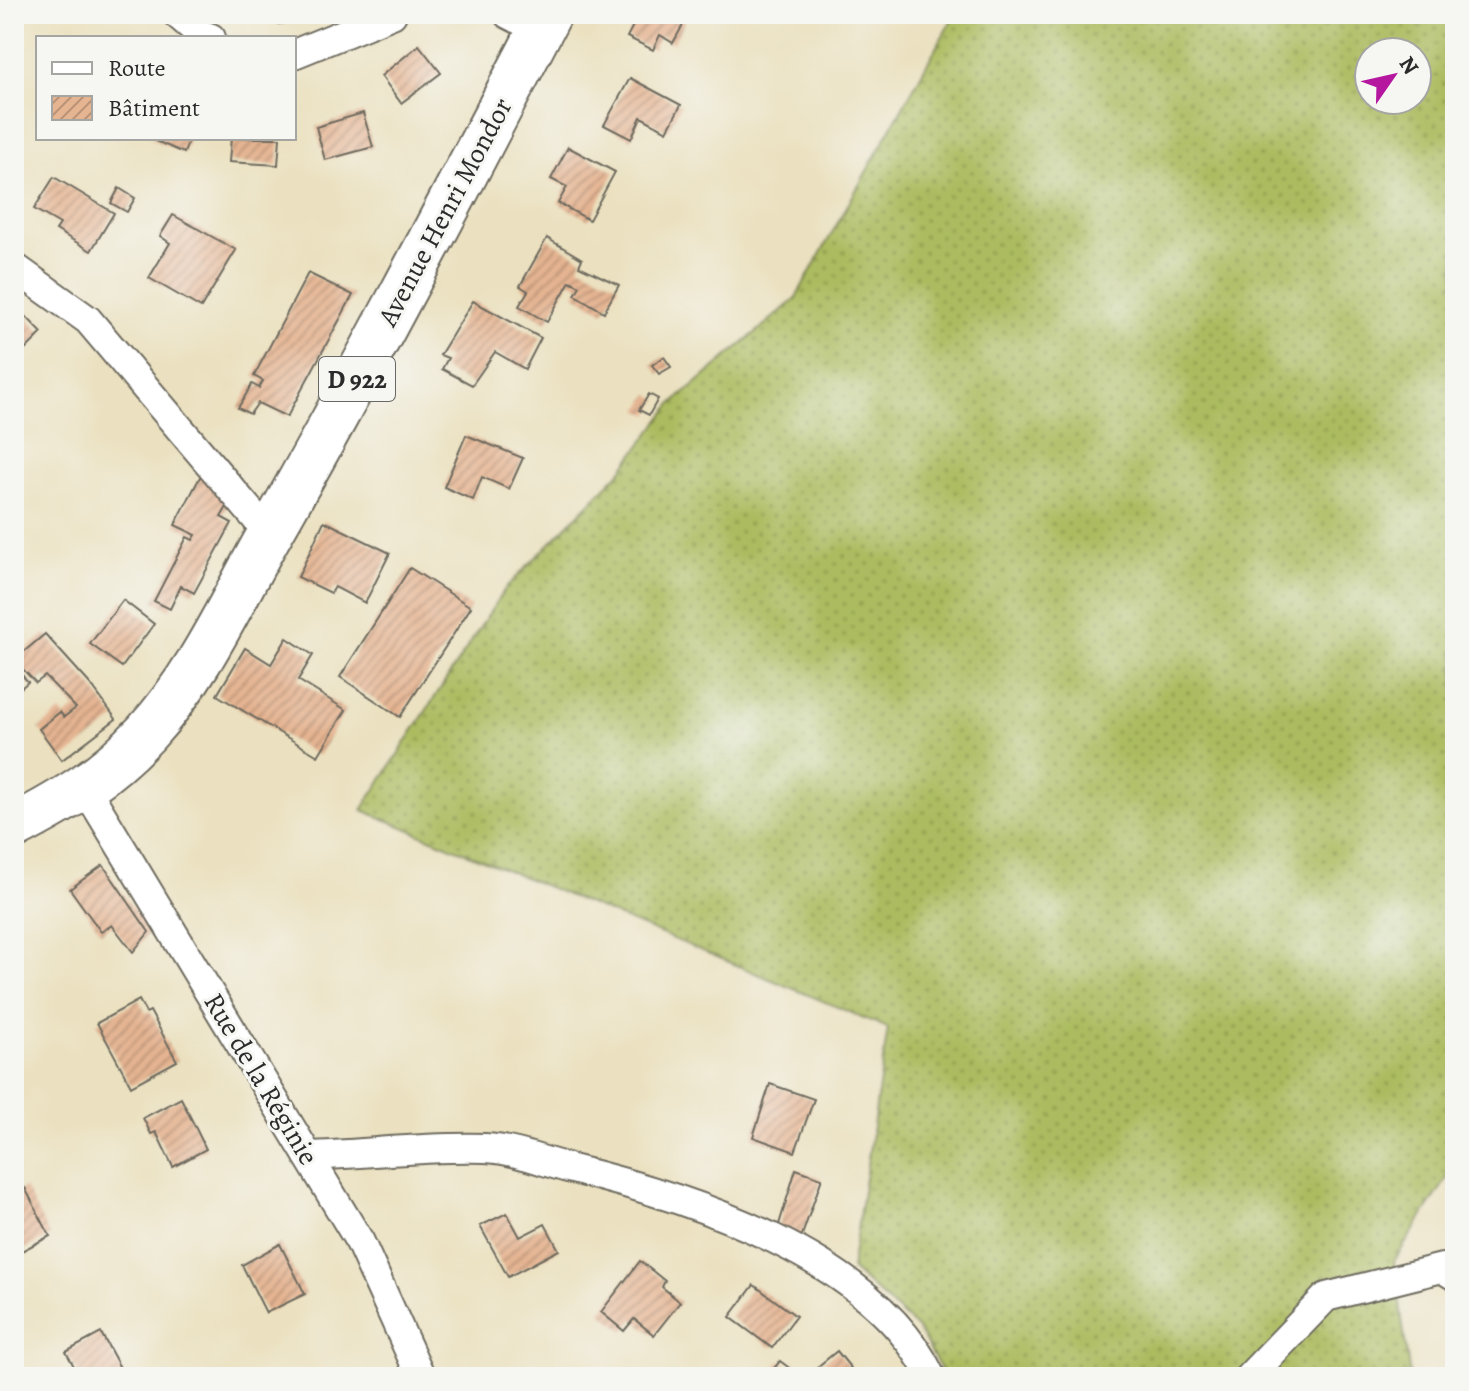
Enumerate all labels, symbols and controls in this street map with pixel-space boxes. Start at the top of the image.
legend [36,36,296,140]
north arrow [1353,36,1433,116]
text: N [1392,50,1426,80]
text: Route [108,52,166,84]
street label: Avenue Henri Mondor [368,91,521,334]
text: Bâtiment [108,92,200,124]
road number: D 922 [319,357,395,401]
street label: Rue de la Réginie [195,986,327,1172]

